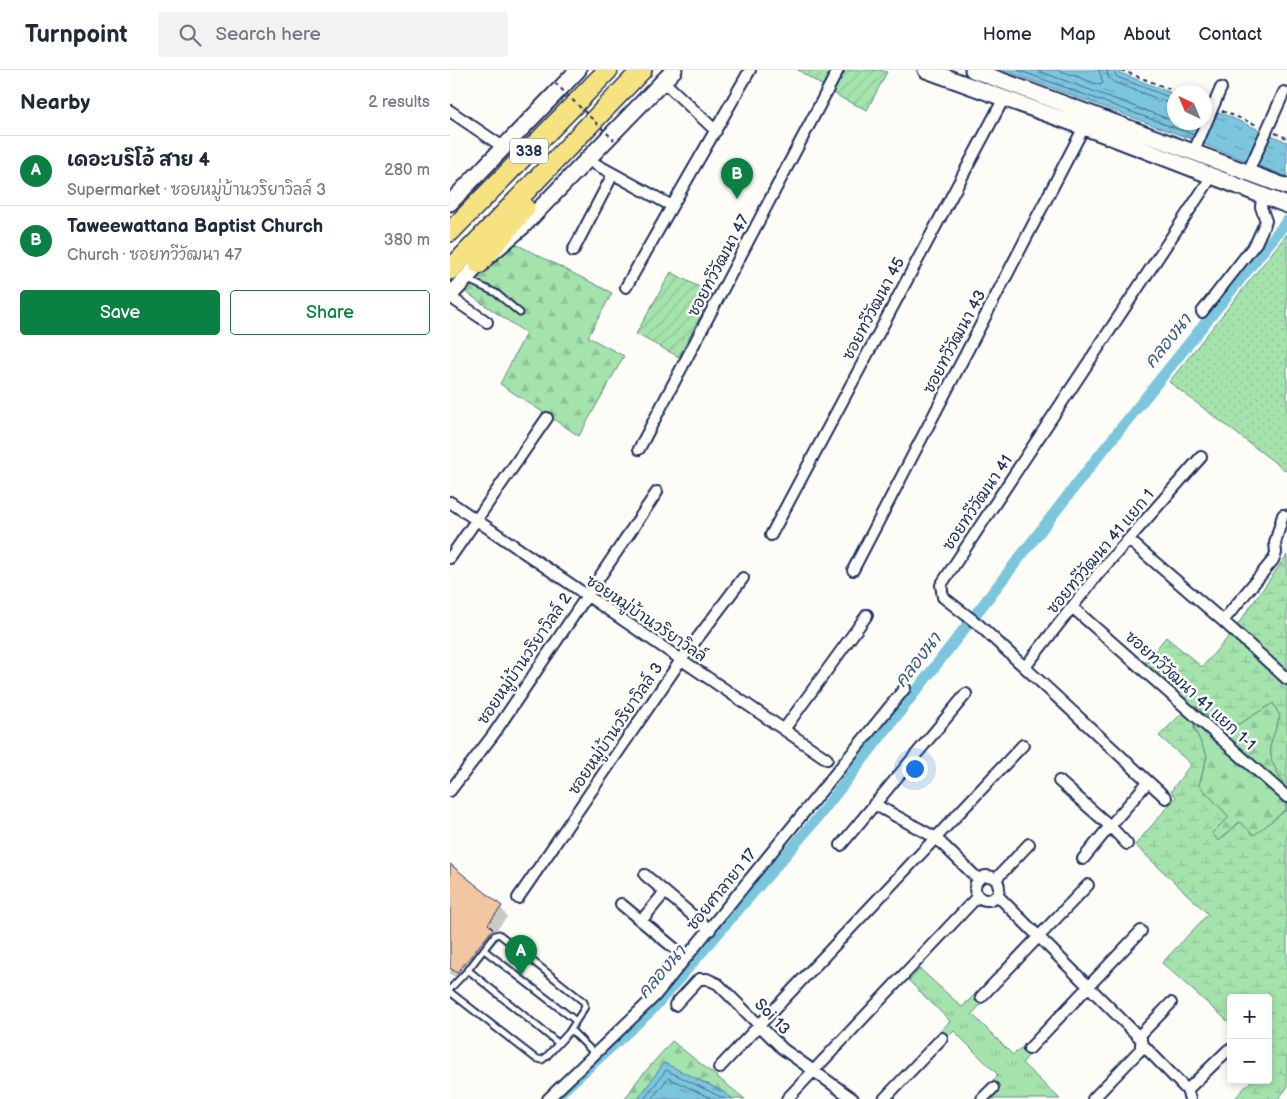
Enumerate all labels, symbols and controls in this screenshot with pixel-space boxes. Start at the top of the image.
search box [158,12,508,57]
text: Turnpoint [25,20,128,49]
icon: search [176,21,204,49]
text: Search here [216,23,321,46]
text: Home [983,24,1032,45]
text: Map [1060,24,1096,45]
text: About [1124,24,1171,45]
text: Contact [1199,24,1262,45]
north arrow [1167,85,1212,130]
text: Nearby [20,90,90,115]
text: 2 results [368,93,430,112]
road number: 338 [510,138,548,164]
text: เดอะบริโอ้ สาย 4 [67,149,210,172]
pin: B [721,158,753,199]
text: A [31,161,41,180]
text: 280 m [384,161,430,180]
text: Supermarket · ซอยหมู่บ้านวริยาวิลล์ 3 [67,181,326,200]
street label: ซอยทวีวัฒนา 47 [682,211,754,320]
text: Taweewattana Baptist Church [67,215,323,238]
text: B [30,231,42,250]
text: 380 m [384,231,430,250]
text: Church · ซอยทวีวัฒนา 47 [67,246,242,265]
street label: ซอยทวีวัฒนา 45 [837,253,909,364]
street label: ซอยทวีวัฒนา 43 [918,286,990,397]
button: Save [20,290,220,335]
button: Share [230,290,430,335]
water label: คลองนา [1140,309,1197,372]
street label: ซอยทวีวัฒนา 41 [937,451,1017,554]
street label: ซอยทวีวัฒนา 41 แยก 1 [1042,485,1159,618]
street label: ซอยหมู่บ้านวริยาวิลล์ [581,569,712,668]
street label: ซอยหมู่บ้านวริยาวิลล์ 2 [471,587,578,730]
street label: ซอยทวีวัฒนา 41 แยก 1-1 [1121,626,1260,755]
water label: คลองนา [890,628,946,691]
street label: ซอยหมู่บ้านวริยาวิลล์ 3 [562,657,669,800]
your location [902,756,928,782]
street label: ซอยศาลายา 17 [683,845,761,935]
pin: A [505,935,537,976]
water label: คลองนา [633,940,691,1003]
map controls [1227,994,1272,1084]
button: + [1227,994,1272,1039]
street label: Soi 13 [750,995,794,1039]
button: − [1227,1039,1272,1084]

